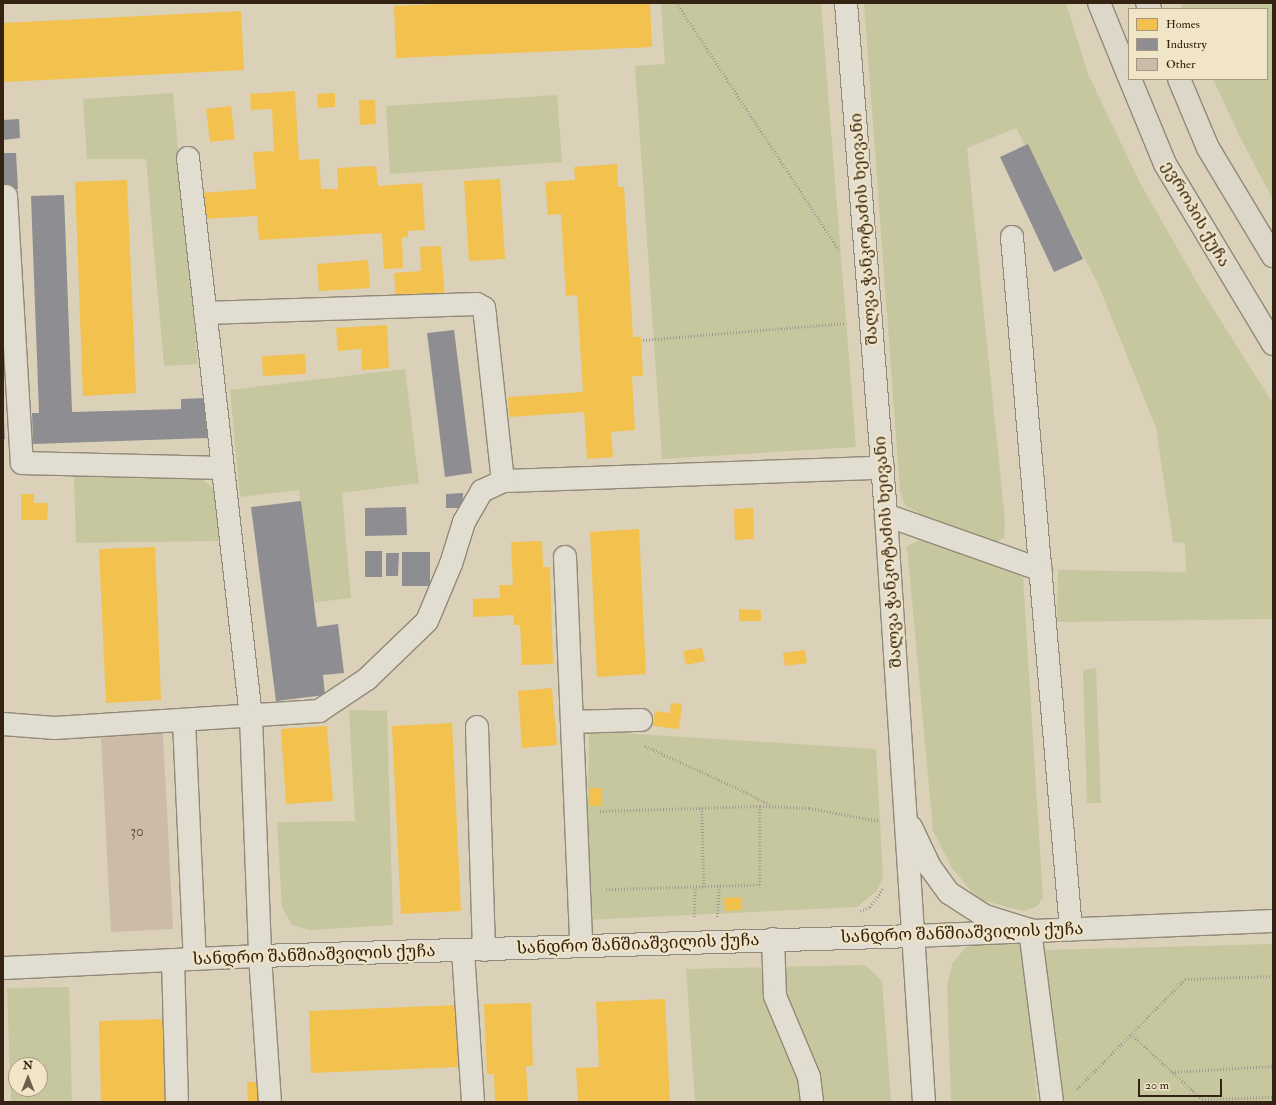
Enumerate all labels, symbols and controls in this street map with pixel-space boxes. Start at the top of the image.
legend [1128,8,1268,80]
text: Homes [1166,17,1200,32]
text: Industry [1166,37,1207,52]
text: Other [1166,57,1195,72]
street label: შალვა ჭანკოტაძის ხეივანი [846,112,882,346]
street label: ევროპის ქუჩა [1157,157,1235,271]
street label: შალვა ჭანკოტაძის ხეივანი [870,435,906,669]
house number: 30 [130,823,144,841]
street label: სანდრო შანშიაშვილის ქუჩა [840,919,1084,947]
street label: სანდრო შანშიაშვილის ქუჩა [516,930,760,958]
street label: სანდრო შანშიაშვილის ქუჩა [192,941,436,969]
north arrow [8,1057,48,1097]
text: N [23,1059,33,1072]
scale bar [1140,1071,1224,1097]
text: 20 m [1145,1078,1169,1093]

